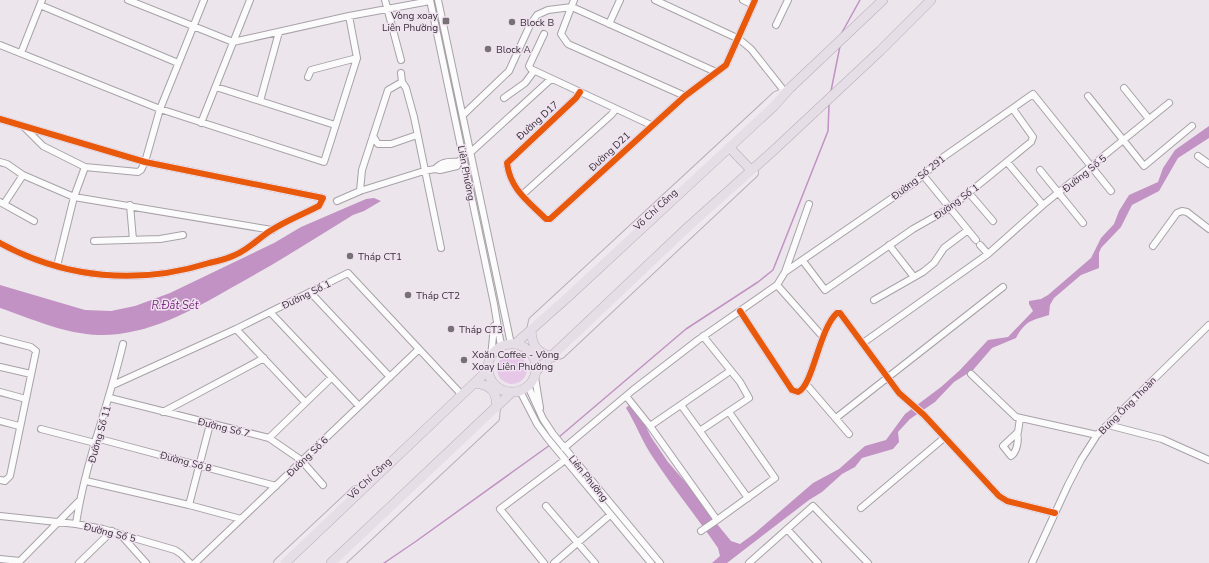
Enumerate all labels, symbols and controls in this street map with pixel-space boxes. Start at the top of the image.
place label: Vòng xoay Liên Phường [382,9,439,35]
marker: Vòng xoay Liên Phường [441,16,451,26]
place label: Block B [520,16,554,30]
marker: Block B [507,17,517,27]
place label: Block A [496,43,531,57]
marker: Block A [483,44,493,54]
street label: Đường D17 [513,98,562,144]
street label: Đường D21 [585,129,634,175]
street label: Liên Phường [454,144,478,202]
street label: Đường Số 291 [888,152,949,204]
street label: Đường Số 5 [1059,152,1110,197]
street label: Đường Số 1 [930,181,982,224]
street label: Võ Chí Công [630,186,681,234]
place label: Tháp CT1 [358,250,402,264]
marker: Tháp CT1 [345,251,355,261]
street label: Đường Số 1 [279,277,333,313]
place label: Tháp CT2 [416,289,460,303]
marker: Tháp CT2 [403,290,413,300]
water label: R.Đất Sét [151,298,200,313]
place label: Tháp CT3 [459,323,503,337]
marker: Tháp CT3 [446,324,456,334]
place label: Xoăn Coffee - Vòng Xoay Liên Phường [472,348,559,374]
marker: Xoăn Coffee - Vòng Xoay Liên Phường [459,355,469,365]
street label: Bưng Ông Thoàn [1096,374,1160,438]
street label: Đường Số 11 [85,404,115,466]
street label: Đường Số 7 [195,415,251,441]
street label: Đường Số 6 [283,433,332,481]
street label: Đường Số 8 [157,448,213,476]
street label: Liên Phường [565,452,611,505]
street label: Võ Chí Công [344,455,395,503]
street label: Đường Số 5 [81,520,137,546]

